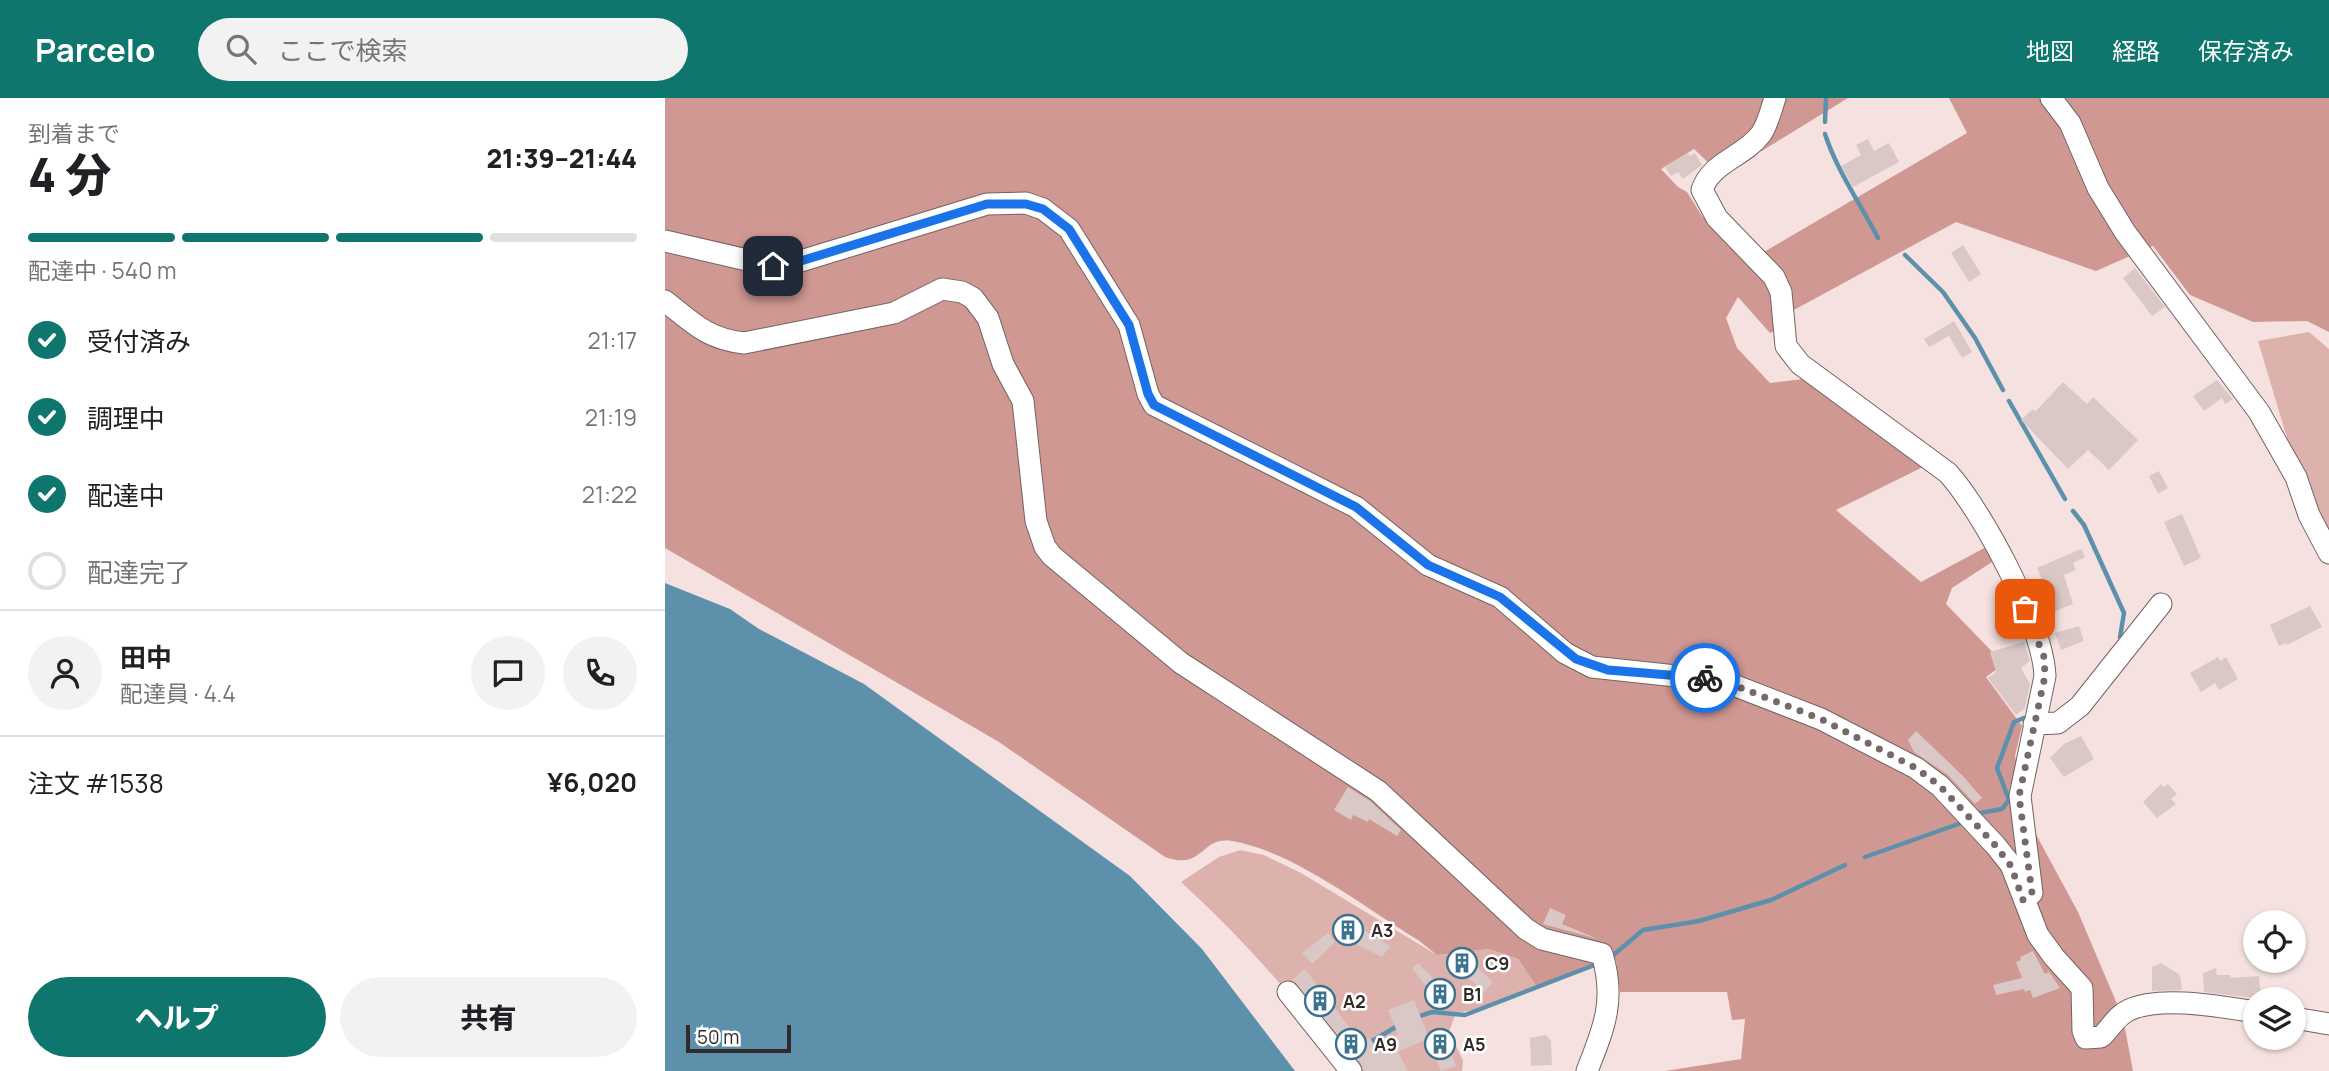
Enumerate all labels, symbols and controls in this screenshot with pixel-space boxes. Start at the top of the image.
search box [198,18,688,81]
text: Parcelo [35,27,156,72]
icon: search [222,30,260,68]
text: ここで検索 [278,32,408,68]
text: 地図 [2026,34,2074,67]
text: 経路 [2112,34,2160,67]
text: 保存済み [2198,34,2294,67]
text: 到着まで [28,117,120,149]
text: 21:39–21:44 [486,140,637,176]
text: 4 分 [28,143,112,206]
pin [743,236,803,296]
icon: home [754,247,792,285]
text: 配達中 · 540 m [28,254,176,286]
icon: check [28,321,66,359]
text: 受付済み [87,323,191,359]
text: 21:17 [588,324,637,356]
icon: check [28,398,66,436]
text: 調理中 [87,400,165,436]
text: 21:19 [585,401,637,433]
icon: check [28,475,66,513]
text: 配達中 [87,477,165,513]
text: 21:22 [582,478,637,510]
text: 配達完了 [87,554,191,590]
pin [1995,579,2055,639]
icon: bag [2006,590,2044,628]
button: person [28,636,102,710]
button: chat [471,636,545,710]
button: phone [563,636,637,710]
text: 田中 [120,639,172,675]
courier [1670,643,1740,713]
icon: bike [1686,659,1724,697]
text: 配達員 · 4.4 [120,677,236,709]
text: ¥6,020 [547,764,637,800]
text: 注文 #1538 [28,765,164,801]
map controls [2243,910,2306,1050]
button: locate [2243,910,2306,973]
building icon: A3 [1331,913,1365,947]
place label: A3 [1371,918,1394,942]
building icon: C9 [1445,946,1479,980]
place label: C9 [1485,951,1509,975]
button: ヘルプ [28,977,326,1057]
button: 共有 [340,977,637,1057]
building icon: B1 [1423,977,1457,1011]
place label: B1 [1463,982,1482,1006]
building icon: A2 [1303,984,1337,1018]
button: layers [2243,987,2306,1050]
place label: A2 [1343,989,1366,1013]
scale bar [686,1022,791,1054]
text: 50 m [697,1024,739,1050]
building icon: A9 [1334,1027,1368,1061]
building icon: A5 [1423,1027,1457,1061]
place label: A9 [1374,1032,1397,1056]
place label: A5 [1463,1032,1486,1056]

